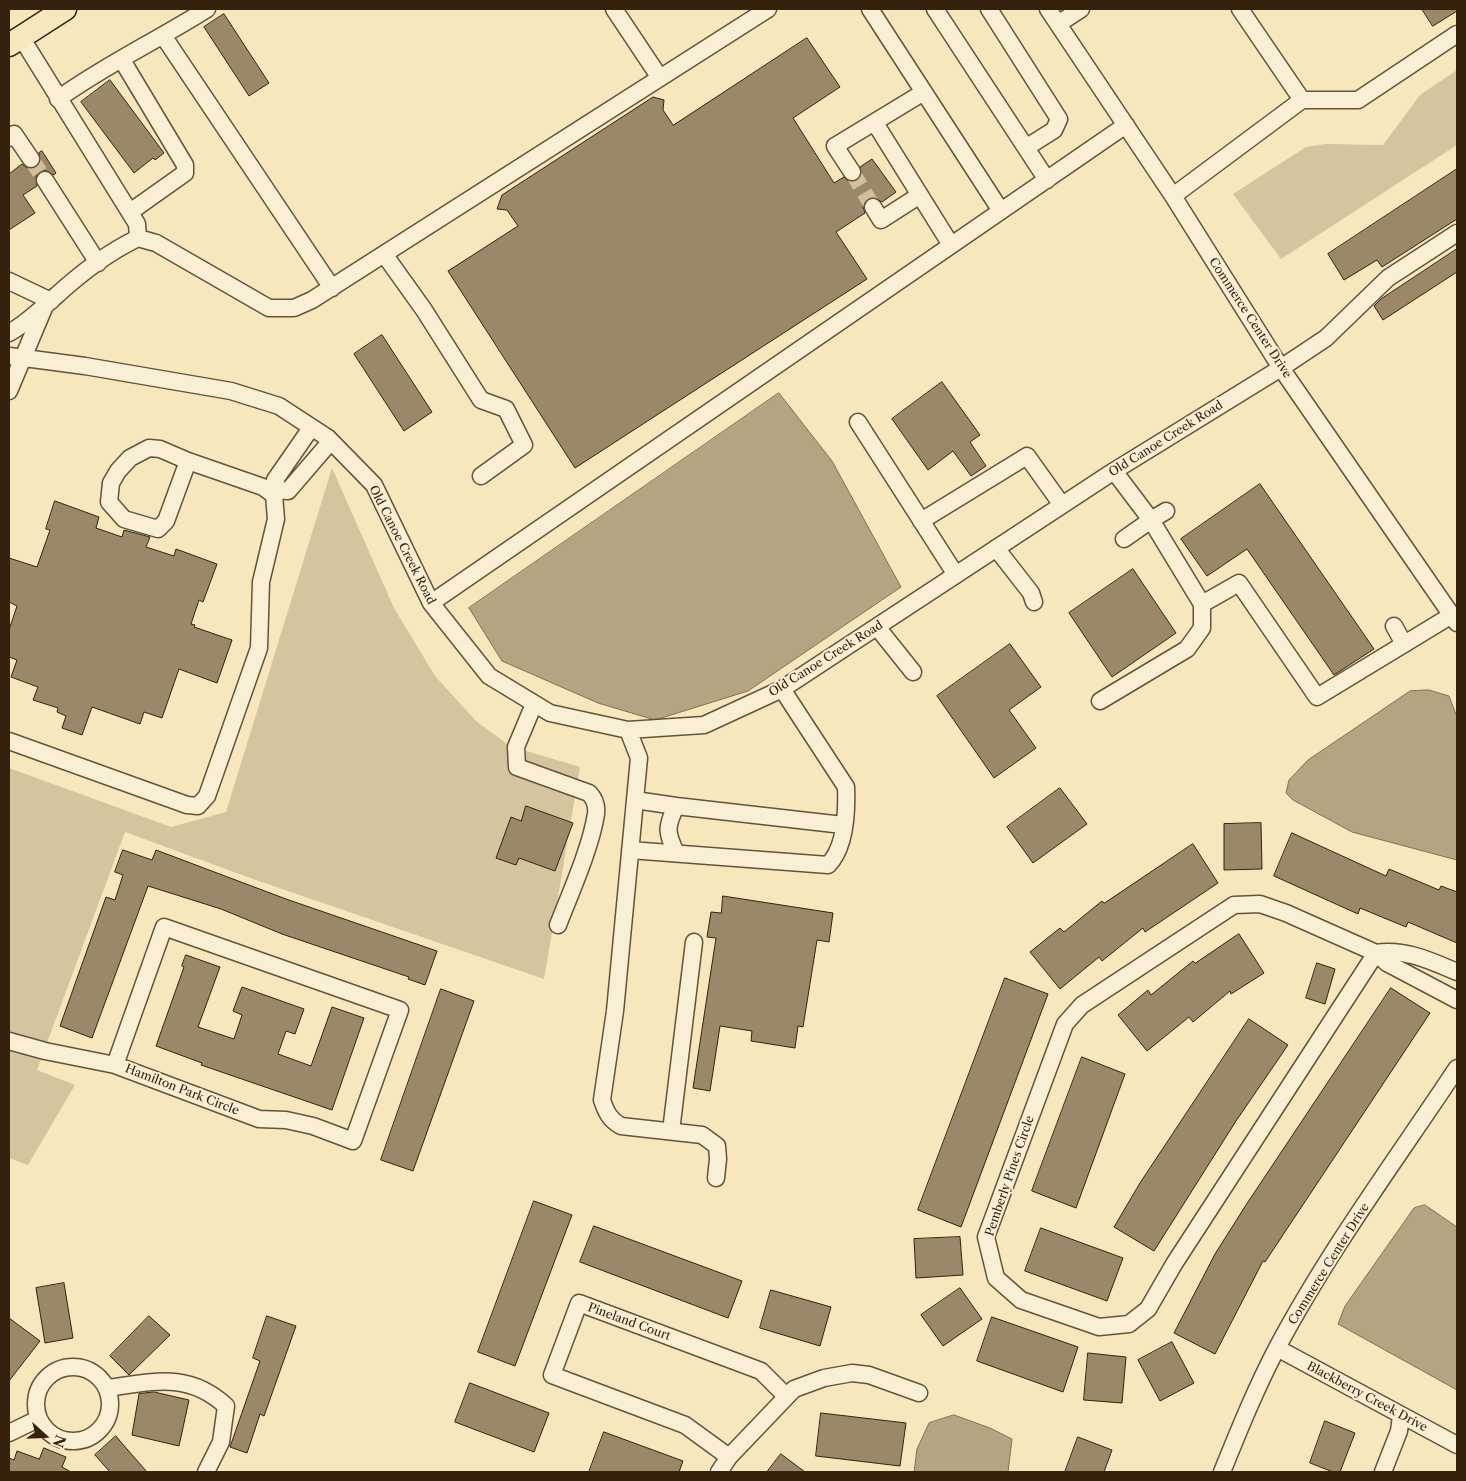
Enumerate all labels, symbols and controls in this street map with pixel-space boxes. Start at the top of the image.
street label: Commerce Center Drive [1206,255,1294,381]
street label: Old Canoe Creek Road [1106,398,1226,480]
street label: Old Canoe Creek Road [366,483,438,607]
street label: Old Canoe Creek Road [766,618,886,700]
street label: Hamilton Park Circle [123,1062,241,1118]
street label: Pemberly Pines Circle [983,1114,1037,1238]
street label: Commerce Center Drive [1286,1201,1372,1327]
street label: Pineland Court [586,1300,672,1344]
street label: Blackberry Creek Drive [1304,1359,1430,1435]
north arrow [20,1411,70,1461]
text: N [49,1432,70,1450]

